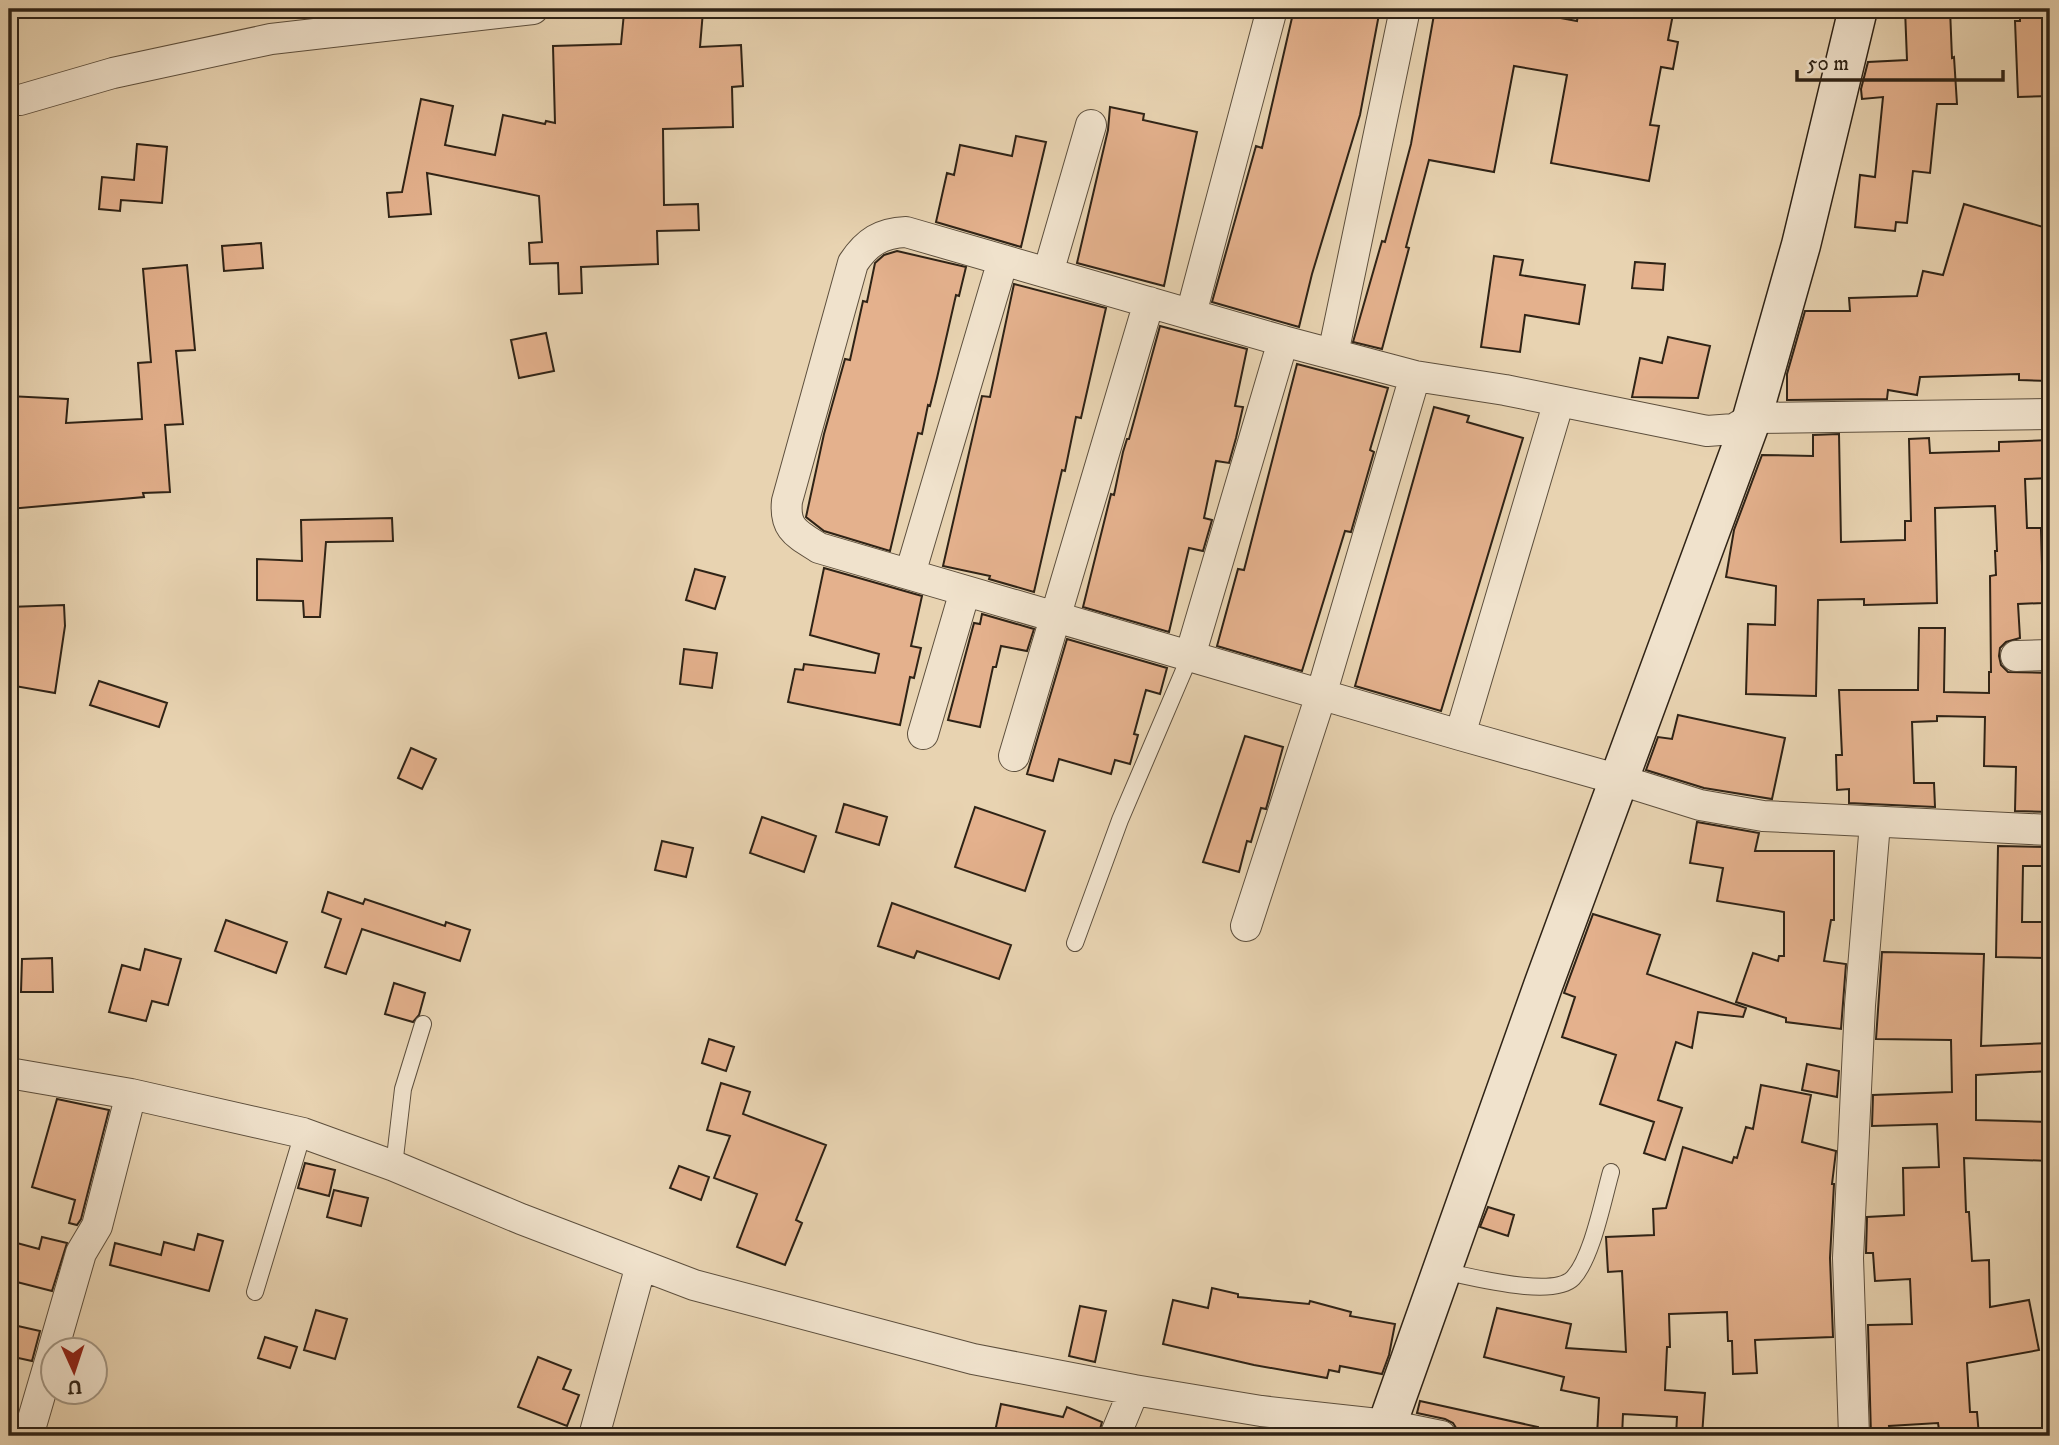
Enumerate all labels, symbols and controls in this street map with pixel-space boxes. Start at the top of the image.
scale bar [1797,38,2003,82]
text: 50 m [1807,51,1849,77]
north arrow [38,1336,108,1406]
text: U [67,1375,83,1398]

